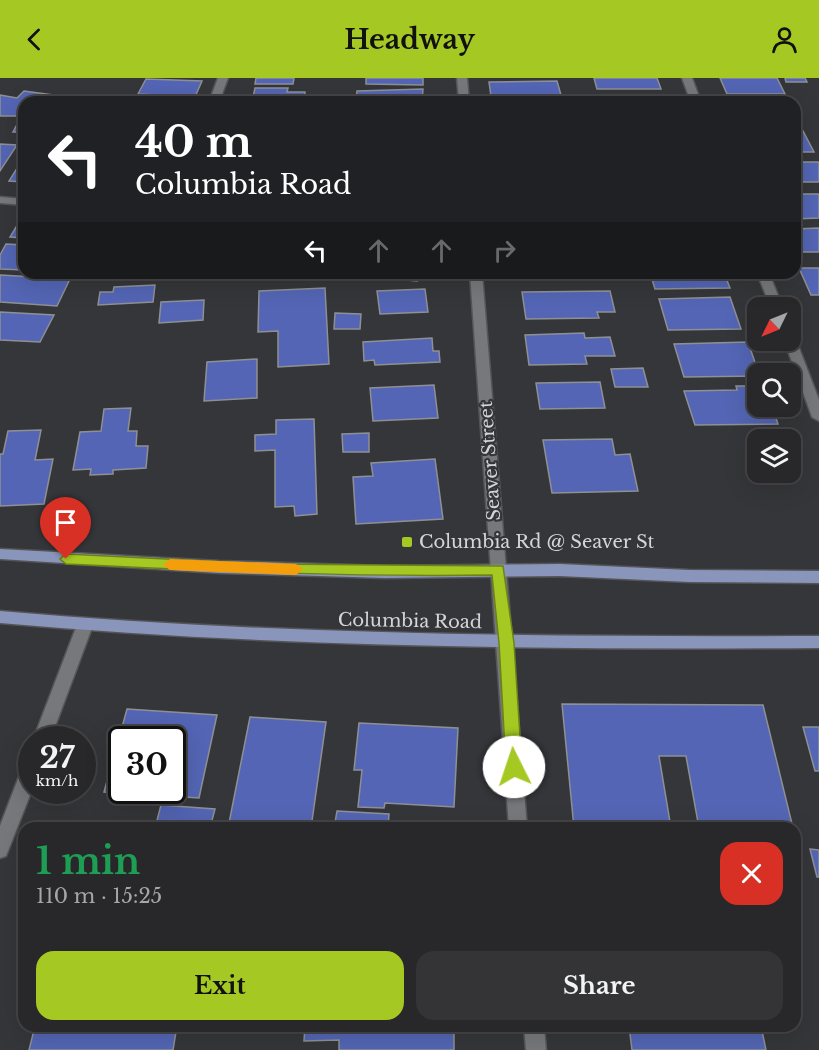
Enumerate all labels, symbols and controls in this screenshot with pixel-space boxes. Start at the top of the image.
icon: back [18,23,51,56]
text: Headway [344,23,475,56]
icon: person [768,23,801,56]
text: 40 m [135,116,252,168]
icon: left [36,120,114,198]
text: Columbia Road [135,168,351,201]
icon: left [299,234,332,267]
icon: ahead [362,234,395,267]
icon: ahead [425,234,458,267]
icon: right [488,234,521,267]
north arrow [747,297,801,351]
map controls [747,297,801,483]
button: search [747,363,801,417]
street label: Seaver Street [475,400,505,522]
button: layers [747,429,801,483]
pin [40,497,91,559]
icon: arrive [49,506,82,539]
place label: Columbia Rd @ Seaver St [419,531,655,553]
marker: Columbia Rd @ Seaver St [400,535,414,549]
street label: Columbia Road [338,609,482,633]
speed limit sign: 30 [108,726,186,804]
position arrow [482,735,546,799]
text: 27 [39,739,75,776]
text: km/h [36,771,78,790]
text: 1 min [36,839,140,884]
button: close [720,842,783,905]
text: 110 m · 15:25 [36,884,162,908]
button: Exit [36,951,404,1020]
button: Share [416,951,783,1020]

